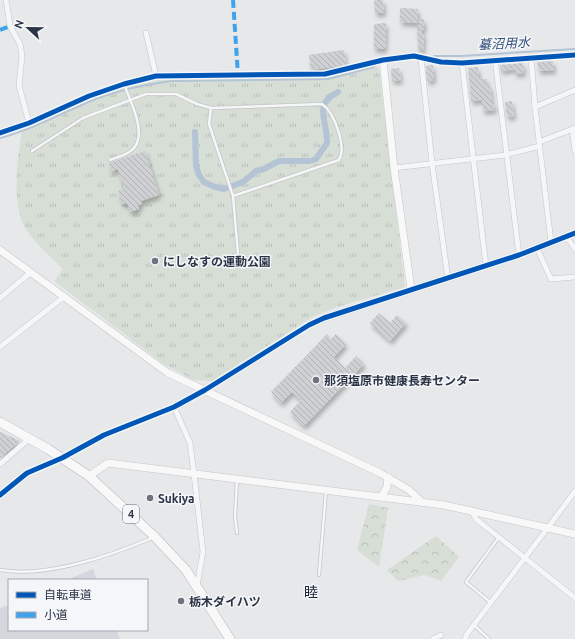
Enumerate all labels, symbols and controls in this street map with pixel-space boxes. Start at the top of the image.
north arrow [8,8,48,48]
text: N [12,18,26,30]
water label: 蟇沼用水 [478,35,532,51]
place label: にしなすの運動公園 [163,255,271,268]
marker: にしなすの運動公園 [150,256,160,266]
place label: 那須塩原市健康長寿センター [324,374,480,387]
marker: 那須塩原市健康長寿センター [311,375,321,385]
place label: Sukiya [158,492,195,505]
marker: Sukiya [145,493,155,503]
road number: 4 [123,505,139,523]
legend [8,579,148,631]
district label: 睦 [304,584,318,600]
text: 自転車道 [44,588,92,601]
place label: 栃木ダイハツ [189,595,261,608]
marker: 栃木ダイハツ [176,596,186,606]
text: 小道 [44,608,68,621]

